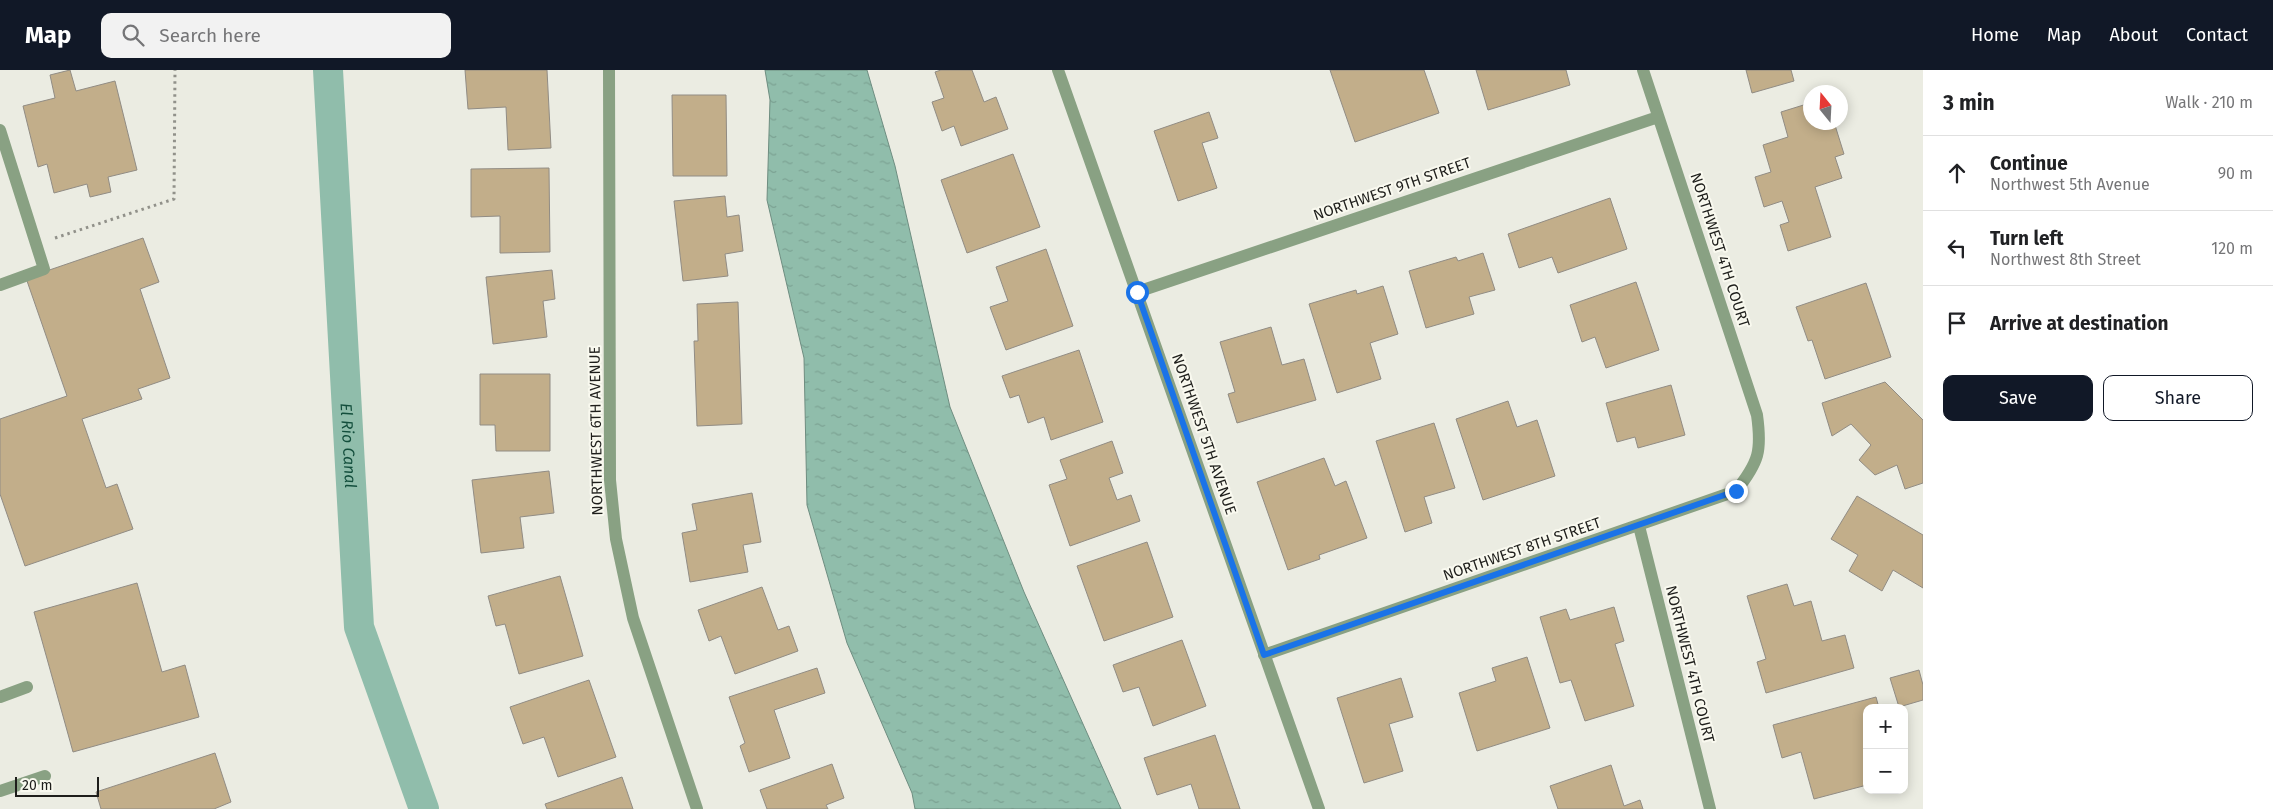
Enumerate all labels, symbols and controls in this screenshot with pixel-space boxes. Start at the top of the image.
search box [101,13,451,58]
text: Map [25,21,71,49]
icon: search [119,21,147,49]
text: Search here [159,24,261,47]
text: Home [1971,24,2019,46]
text: Map [2047,24,2081,46]
text: About [2109,24,2158,46]
text: Contact [2186,24,2248,46]
north arrow [1803,85,1848,130]
text: 3 min [1943,90,1995,116]
text: Walk · 210 m [2165,93,2253,112]
text: Continue [1990,152,2068,175]
street label: NORTHWEST 9TH STREET [1311,154,1473,224]
icon: ahead [1943,159,1971,187]
text: 90 m [2218,164,2253,183]
street label: NORTHWEST 4TH COURT [1687,171,1754,330]
text: Northwest 5th Avenue [1990,175,2150,194]
text: Turn left [1990,227,2064,250]
icon: left [1943,234,1971,262]
text: 120 m [2211,239,2253,258]
text: Northwest 8th Street [1990,250,2141,269]
route start [1126,281,1149,304]
icon: arrive [1943,309,1971,337]
text: Arrive at destination [1990,312,2169,335]
street label: NORTHWEST 6TH AVENUE [586,346,606,516]
street label: NORTHWEST 5TH AVENUE [1168,351,1240,517]
button: Save [1943,375,2093,421]
button: Share [2103,375,2253,421]
water label: El Rio Canal [337,402,361,489]
route end [1725,480,1748,503]
street label: NORTHWEST 8TH STREET [1441,513,1603,584]
street label: NORTHWEST 4TH COURT [1662,584,1718,745]
map controls [1863,704,1908,794]
button: + [1863,704,1908,749]
button: − [1863,749,1908,794]
scale bar [15,774,99,797]
text: 20 m [22,777,52,794]

